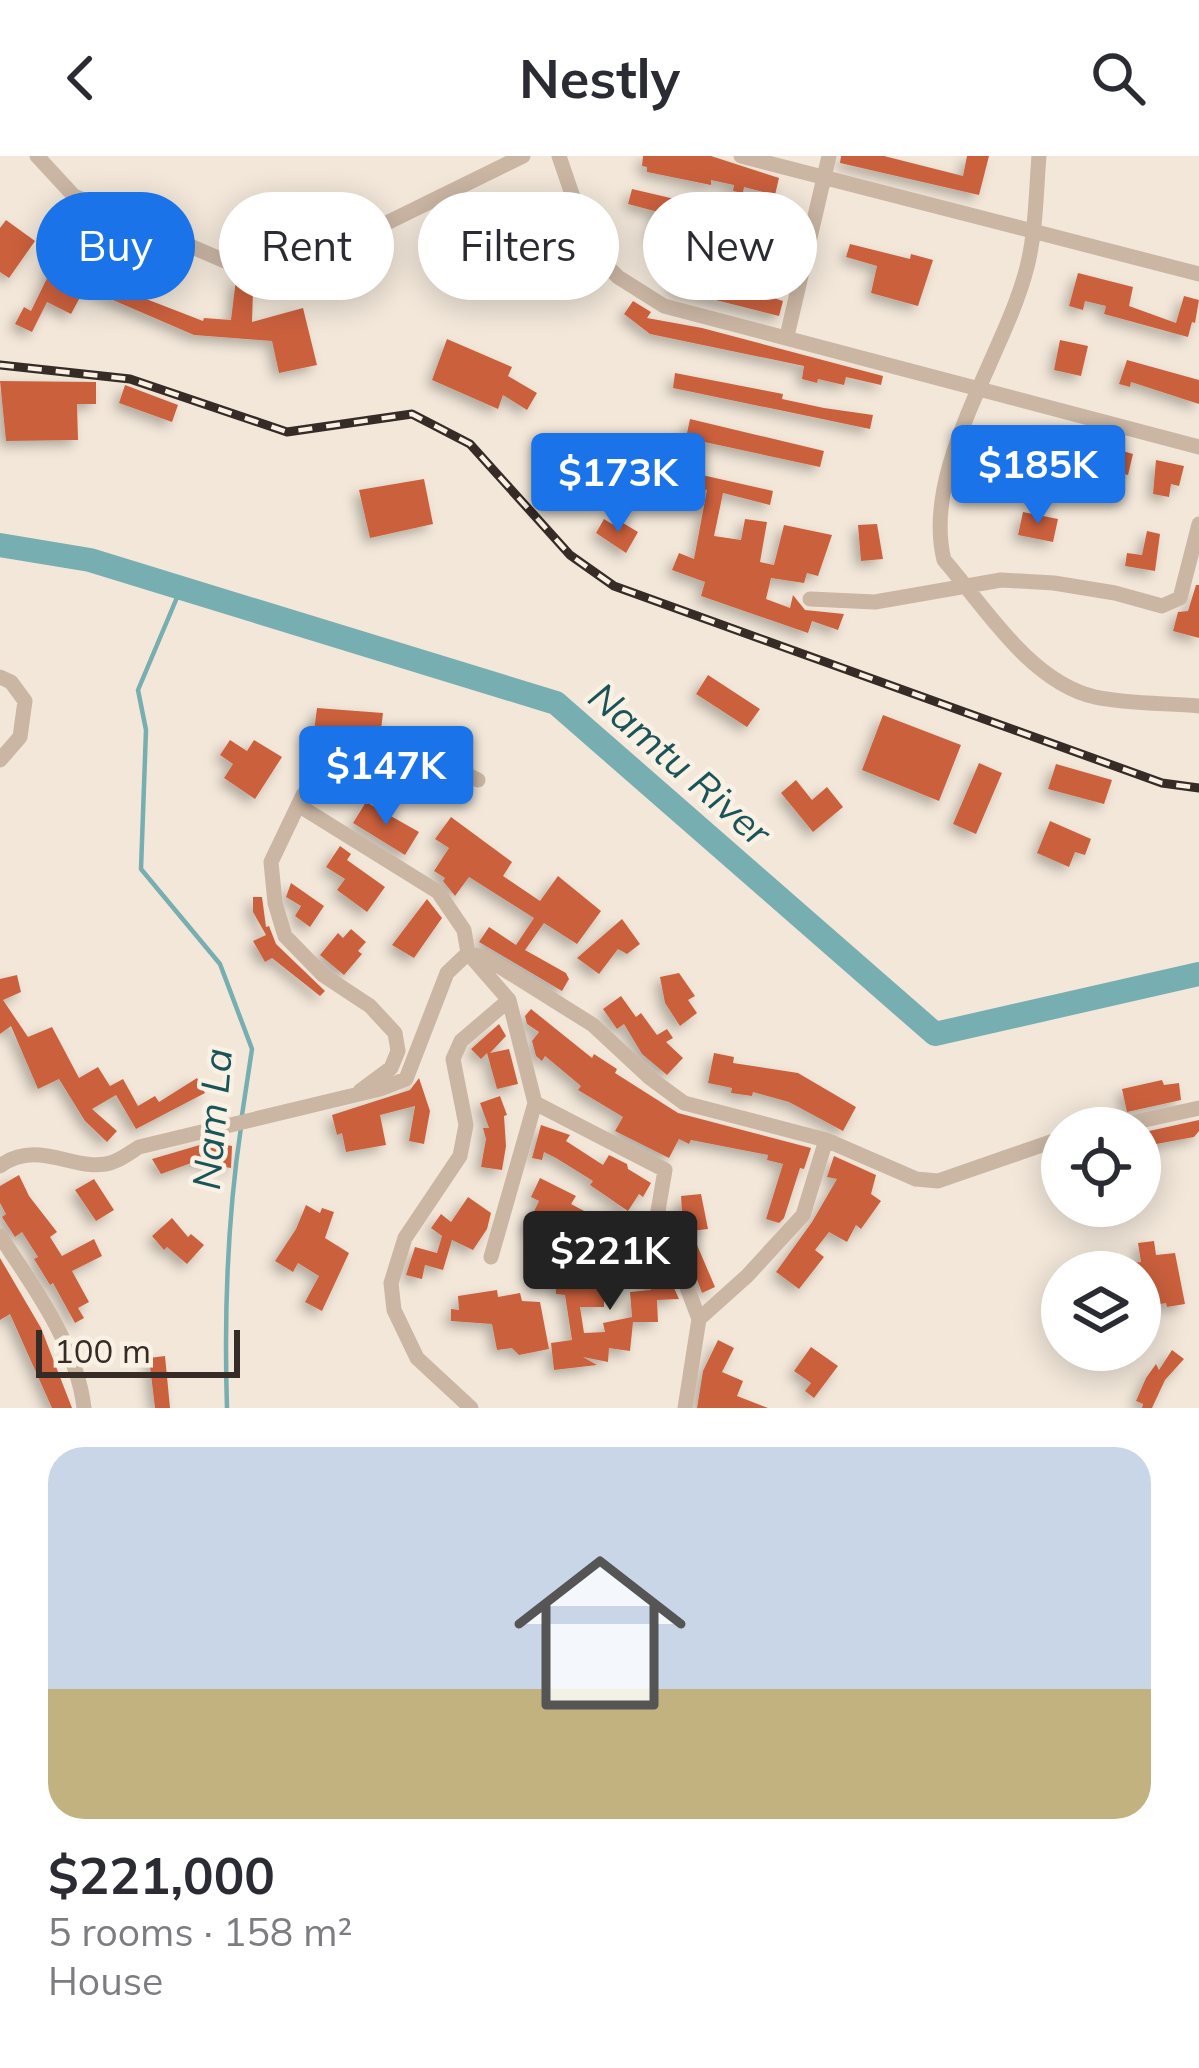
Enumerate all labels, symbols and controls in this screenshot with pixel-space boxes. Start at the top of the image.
text: Nestly [519,44,680,112]
icon: back [48,45,114,111]
icon: search [1085,45,1151,111]
chip: Buy [36,192,195,300]
chip: Rent [219,192,394,300]
chip: Filters [418,192,619,300]
chip: New [643,192,817,300]
pin: $185K [954,425,1122,527]
pin: $173K [534,433,702,535]
text: $185K [978,439,1098,488]
text: $173K [558,447,678,496]
water label: Namtu River [579,671,783,857]
pin: $147K [302,726,470,828]
text: $147K [326,740,446,789]
water label: Nam La [181,1046,242,1192]
map controls [1041,1107,1161,1371]
button: locate [1041,1107,1161,1227]
pin: $221K [526,1211,694,1313]
text: $221K [550,1225,670,1274]
button: layers [1041,1251,1161,1371]
scale bar [36,1324,240,1377]
text: 100 m [54,1330,151,1371]
icon: home [492,1525,708,1741]
text: $221,000 [48,1843,275,1907]
text: 5 rooms · 158 m² [48,1907,352,1956]
text: House [48,1956,163,2005]

